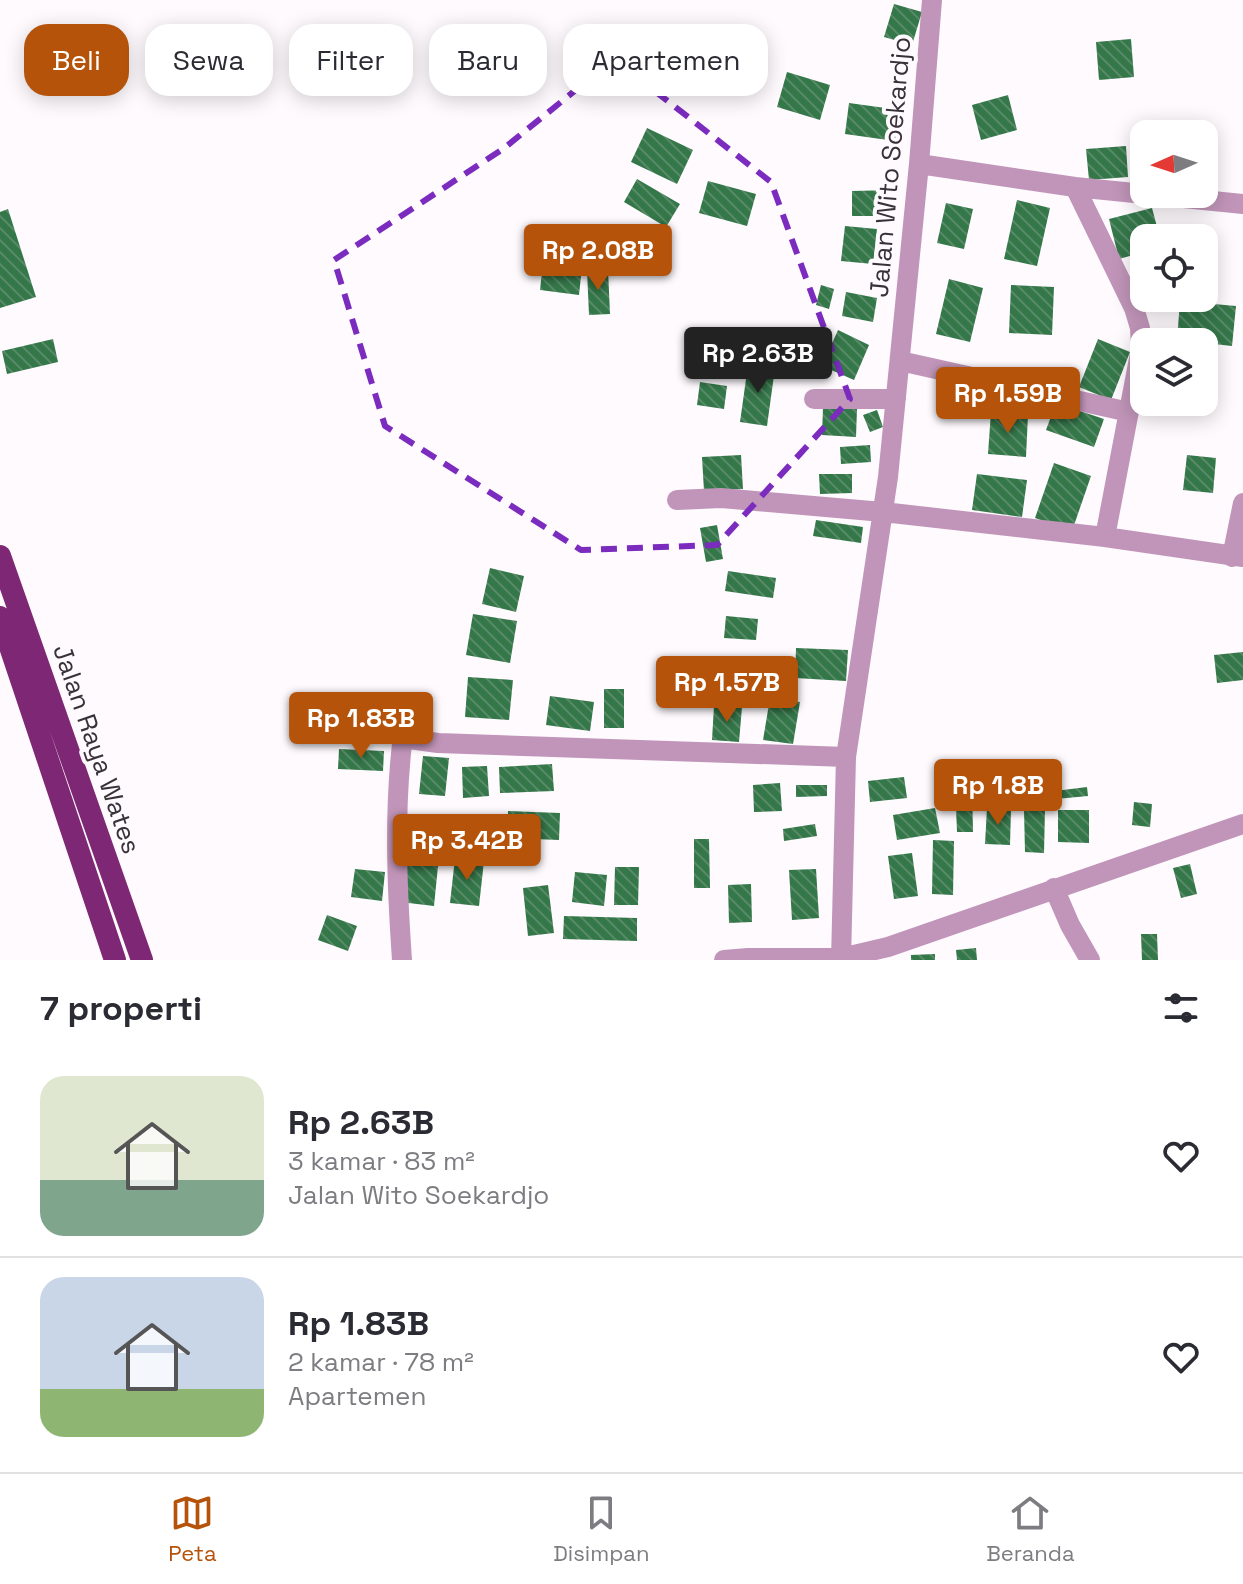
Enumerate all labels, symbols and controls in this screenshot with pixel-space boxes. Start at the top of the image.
chip: Beli [24,24,129,96]
chip: Sewa [145,24,273,96]
chip: Filter [289,24,413,96]
chip: Baru [429,24,547,96]
chip: Apartemen [563,24,768,96]
street label: Jalan Wito Soekardjo [862,35,918,299]
north arrow [1130,120,1218,208]
map controls [1130,120,1218,416]
pin: Rp 2.08B [515,224,681,292]
button: locate [1130,224,1218,312]
text: Rp 2.08B [542,233,654,267]
pin: Rp 2.63B [675,327,841,395]
button: layers [1130,328,1218,416]
text: Rp 2.63B [702,336,814,370]
pin: Rp 1.59B [925,367,1091,435]
text: Rp 1.59B [954,376,1062,410]
street label: Jalan Raya Wates [45,640,149,858]
pin: Rp 1.57B [644,656,810,724]
text: Rp 1.57B [674,665,780,699]
pin: Rp 1.83B [278,692,444,760]
text: Rp 1.83B [307,701,415,735]
pin: Rp 1.8B [924,759,1072,827]
text: Rp 1.8B [952,768,1044,802]
pin: Rp 3.42B [384,814,550,882]
text: Rp 3.42B [411,823,523,857]
icon: filters [1159,986,1203,1030]
text: 7 properti [40,987,202,1030]
text: Rp 2.63B [288,1101,434,1144]
icon: home [104,1108,200,1204]
icon: heart [1159,1134,1203,1178]
text: 3 kamar · 83 m² [288,1144,475,1178]
text: Jalan Wito Soekardjo [288,1178,549,1212]
text: Rp 1.83B [288,1302,429,1345]
icon: home [104,1309,200,1405]
icon: heart [1159,1335,1203,1379]
text: 2 kamar · 78 m² [288,1345,474,1379]
text: Apartemen [288,1379,426,1413]
tab: Peta [168,1491,217,1567]
tab: Disimpan [553,1491,649,1567]
tab: Beranda [986,1491,1075,1567]

